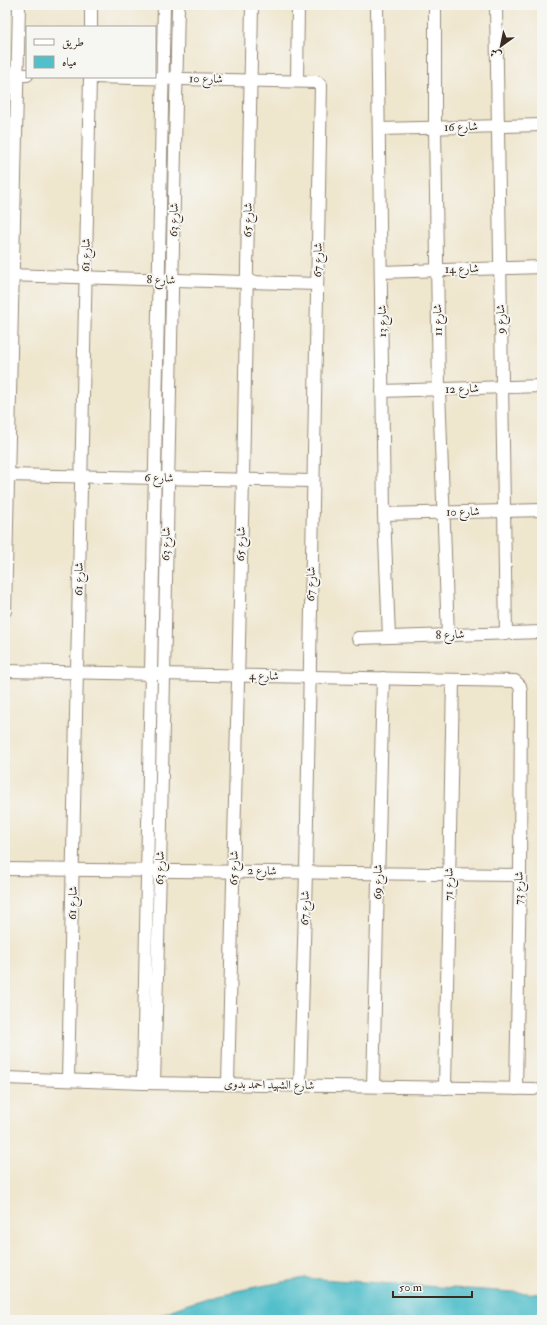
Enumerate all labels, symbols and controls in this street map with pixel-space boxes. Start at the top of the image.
legend [26,26,156,78]
north arrow [481,26,521,66]
text: طريق [62,35,84,50]
text: ش [488,45,504,62]
text: مياه [62,55,77,70]
street label: شارع 10 [189,71,223,90]
street label: شارع 16 [444,119,478,138]
street label: شارع 65 [240,202,259,238]
street label: شارع 63 [166,203,185,237]
street label: شارع 61 [78,238,97,272]
street label: شارع 67 [310,242,329,278]
street label: شارع 14 [445,261,480,280]
street label: شارع 8 [146,272,176,291]
street label: شارع 11 [430,304,449,336]
street label: شارع 9 [493,304,512,335]
street label: شارع 13 [375,305,393,337]
street label: شارع 12 [445,381,479,400]
street label: شارع 6 [144,470,174,489]
street label: شارع 10 [446,504,480,523]
street label: شارع 65 [233,526,252,562]
street label: شارع 63 [158,527,177,561]
street label: شارع 61 [71,562,90,596]
street label: شارع 67 [303,566,322,602]
street label: شارع 8 [435,627,465,646]
street label: شارع 4 [249,668,279,687]
street label: شارع 65 [226,850,245,886]
street label: شارع 63 [152,851,171,885]
street label: شارع 2 [247,863,277,882]
street label: شارع 69 [370,864,389,900]
street label: شارع 71 [441,867,460,901]
street label: شارع 73 [511,871,530,905]
street label: شارع 61 [65,886,84,920]
street label: شارع 67 [297,890,316,926]
street label: شارع الشهيد احمد بدوى [224,1077,315,1096]
scale bar [393,1273,472,1299]
text: 50 m [399,1280,423,1295]

